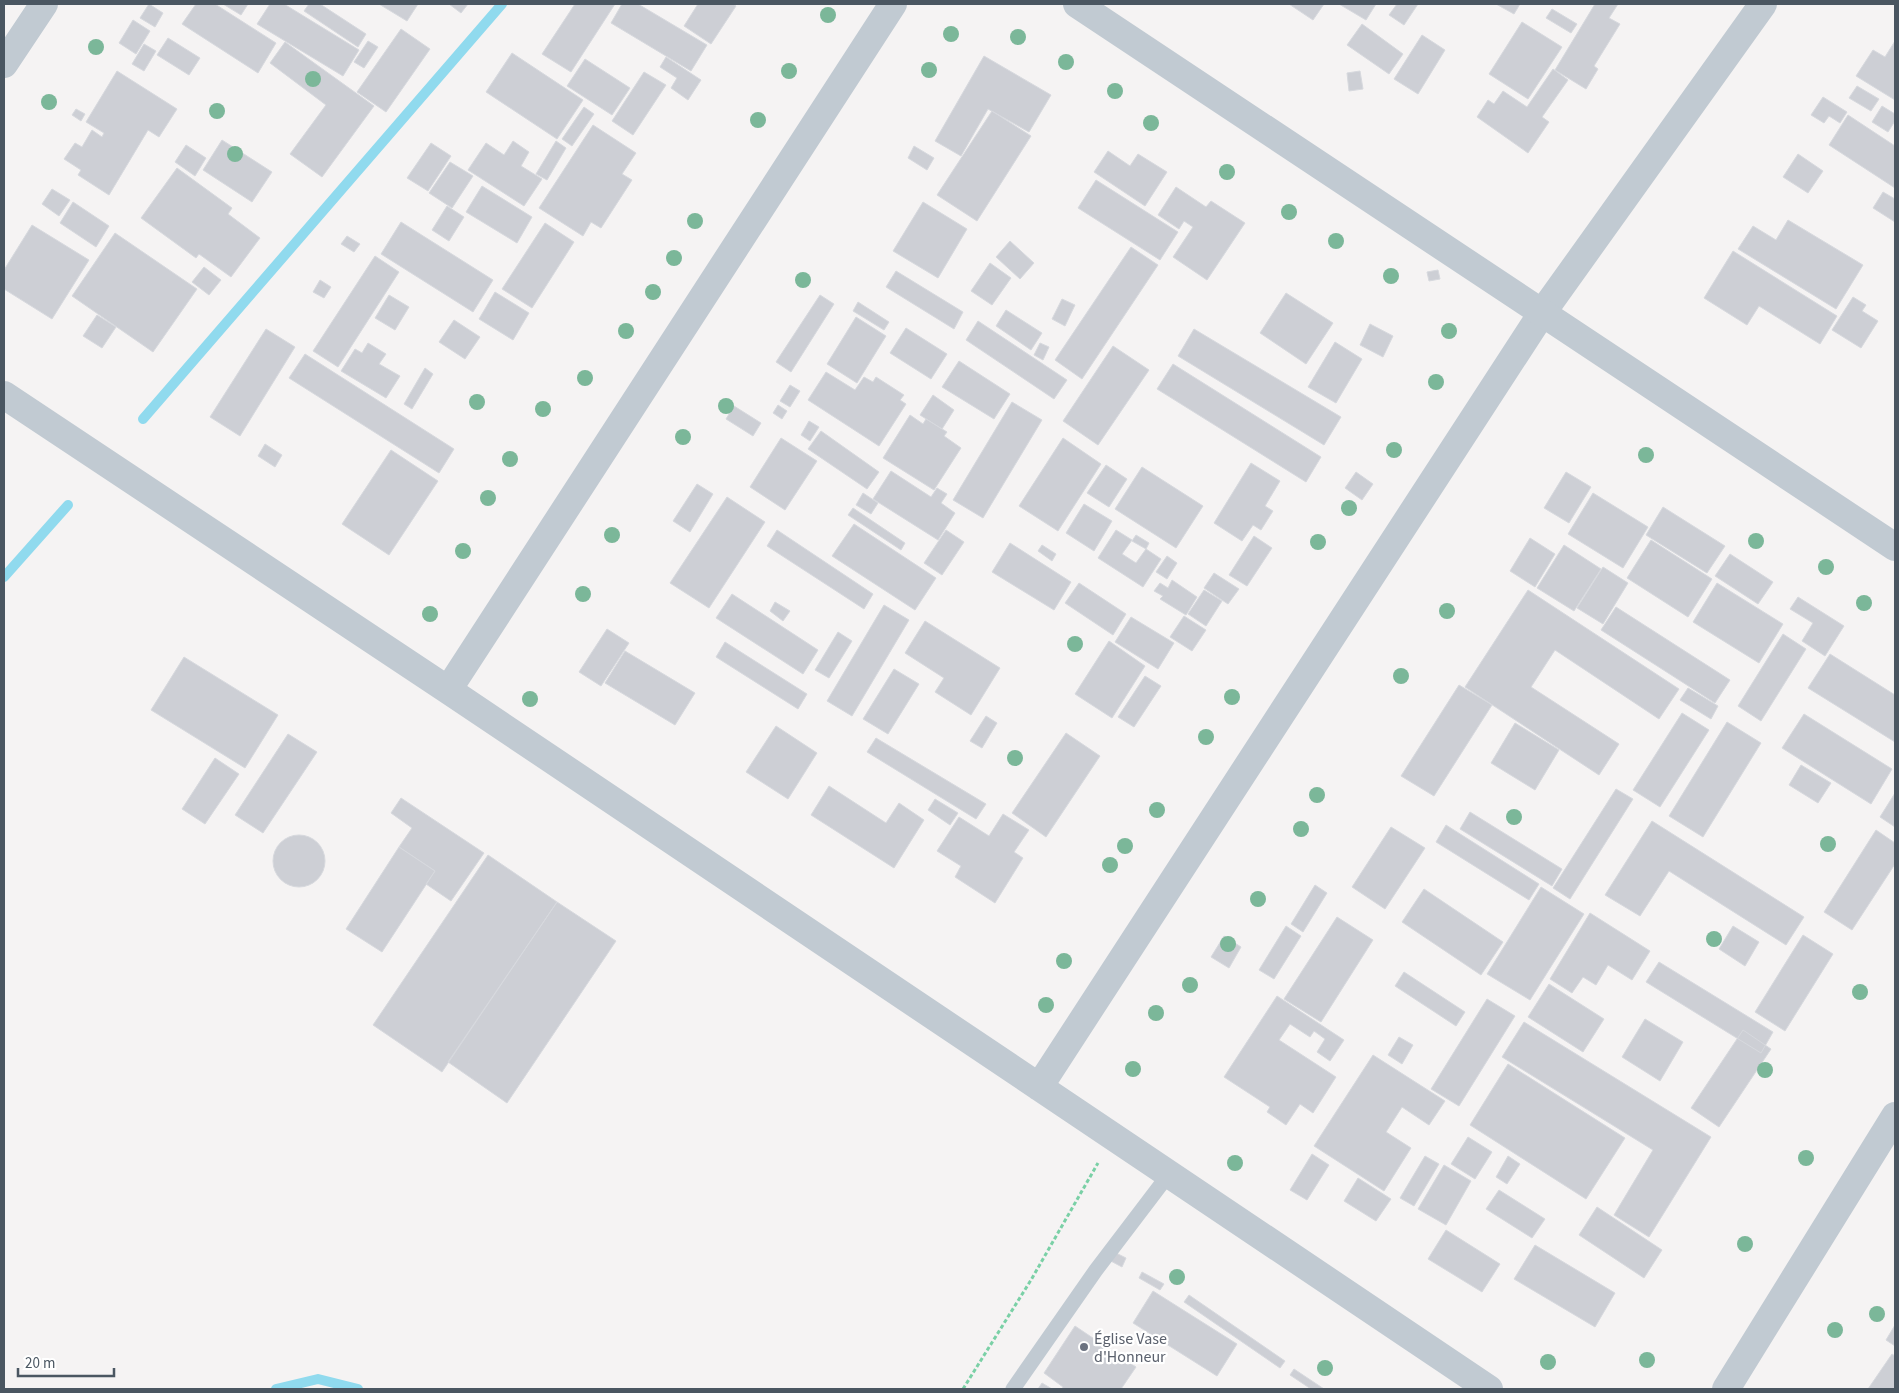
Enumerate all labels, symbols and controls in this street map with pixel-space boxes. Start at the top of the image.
place label: Église Vase d'Honneur [1094,1328,1167,1368]
marker: Église Vase d'Honneur [1078,1341,1090,1353]
scale bar [18,1346,114,1378]
text: 20 m [25,1353,55,1374]

